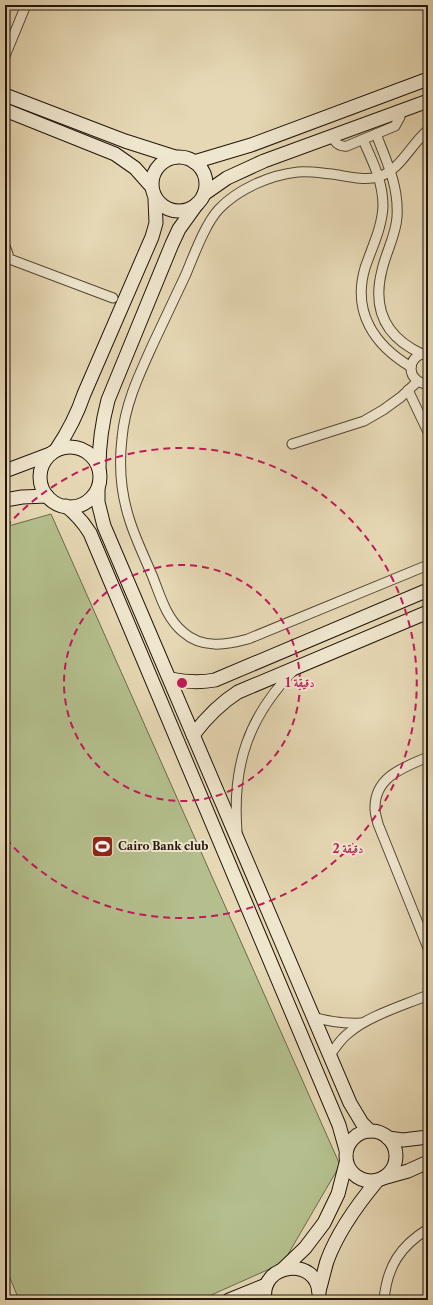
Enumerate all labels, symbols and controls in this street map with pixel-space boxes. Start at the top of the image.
text: 1 دقيقة [285,675,315,690]
centre of rings [175,676,189,690]
sports icon: Cairo Bank club [89,833,115,859]
place label: Cairo Bank club [118,839,208,853]
text: 2 دقيقة [332,841,364,856]

